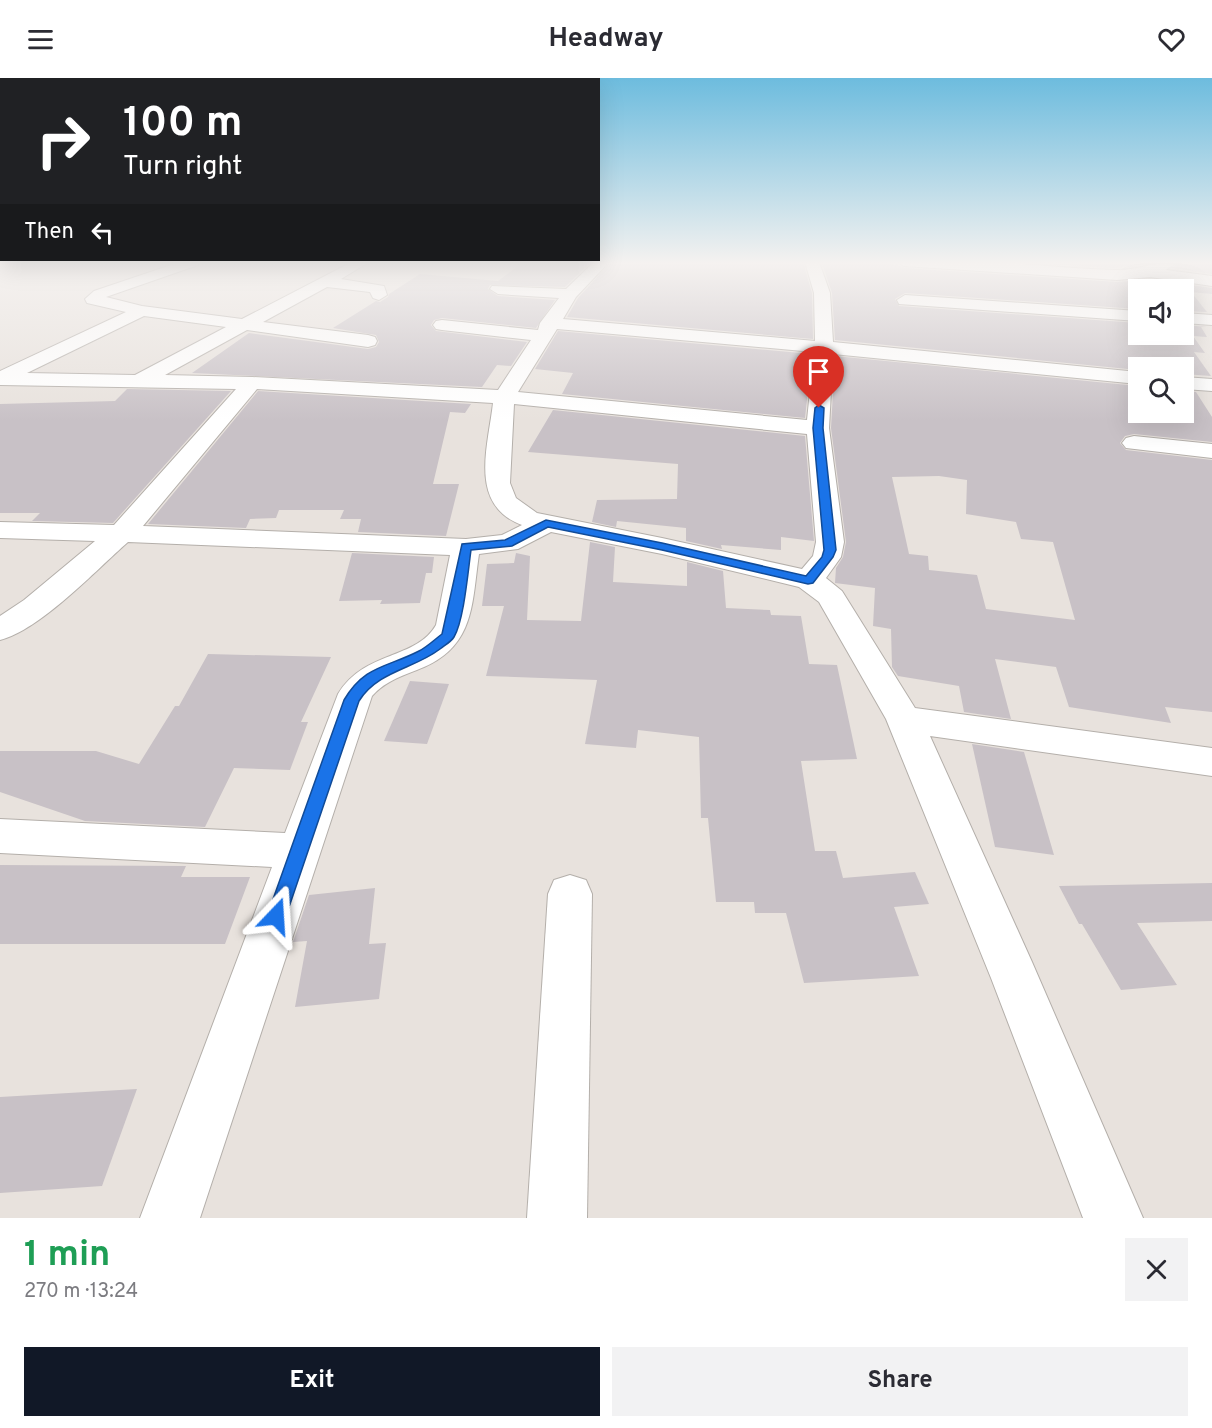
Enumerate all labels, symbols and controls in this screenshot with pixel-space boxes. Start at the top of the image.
text: Headway [548,22,664,56]
icon: menu [24,23,57,56]
icon: heart [1155,23,1188,56]
text: 100 m [123,98,242,151]
icon: right [24,102,102,180]
text: Turn right [123,150,242,184]
icon: left [86,216,119,249]
text: Then [24,219,74,246]
map controls [1128,279,1194,423]
button: sound [1128,279,1194,345]
pin [793,346,844,408]
icon: arrive [802,355,835,388]
button: search [1128,357,1194,423]
position arrow [244,884,308,948]
text: 1 min [24,1233,110,1279]
button: close [1125,1238,1188,1301]
text: 270 m · 13:24 [24,1279,138,1305]
button: Exit [24,1347,600,1416]
button: Share [612,1347,1188,1416]

